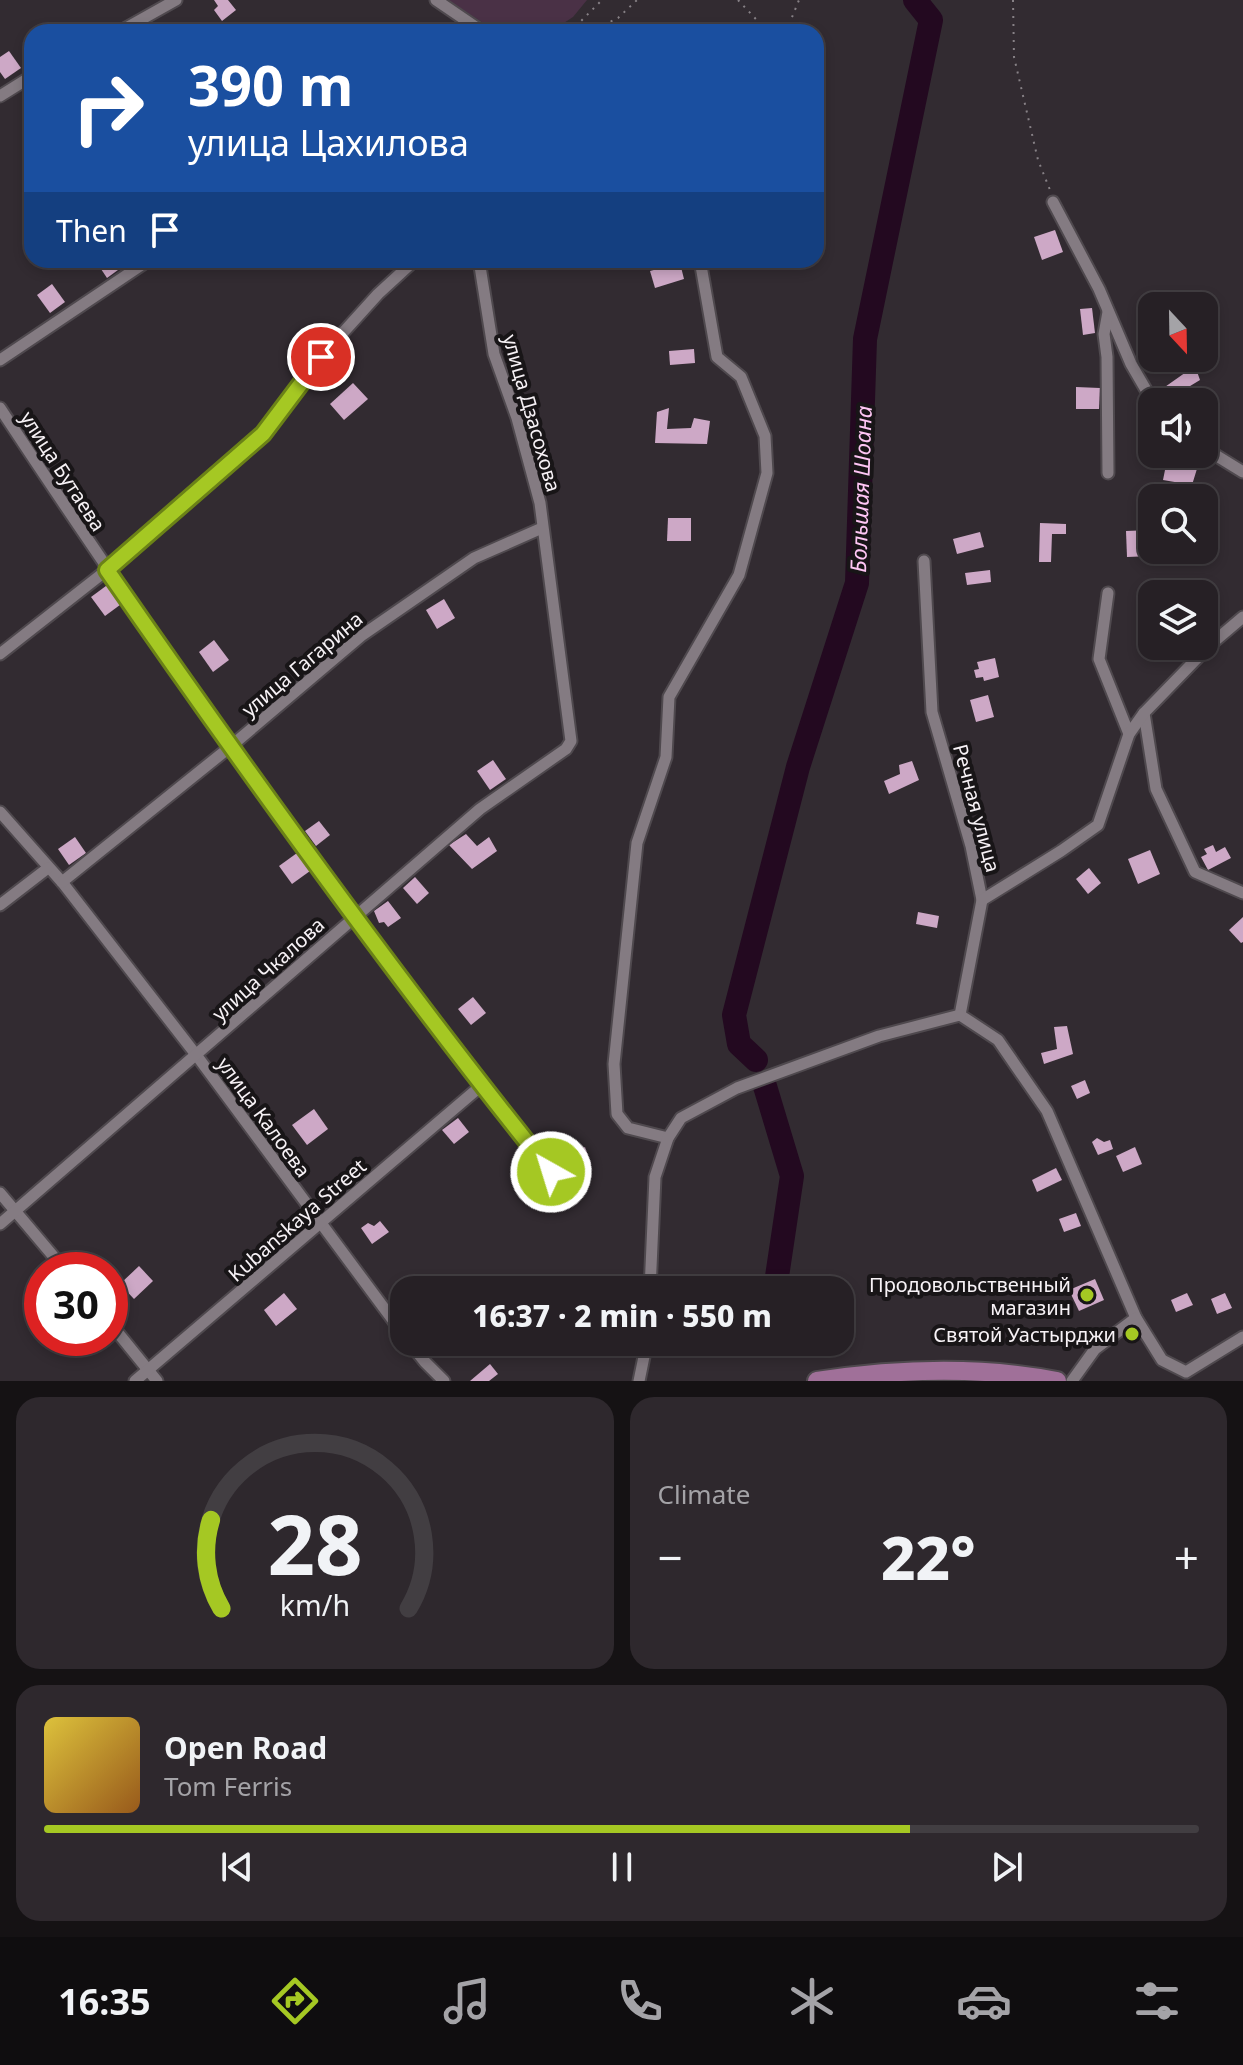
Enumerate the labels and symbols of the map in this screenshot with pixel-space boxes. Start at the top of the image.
north arrow [1138,292,1218,372]
pin [287,323,355,391]
street label: улица Дзасохова [497,331,567,495]
water label: Большая Шоана [842,405,878,573]
street label: улица Бутаева [14,406,112,536]
street label: улица Гагарина [236,605,368,723]
street label: Речная улица [947,741,1007,875]
street label: улица Чкалова [206,911,330,1027]
street label: улица Калоева [211,1051,317,1183]
position arrow [509,1130,593,1214]
street label: Kubanskaya Street [222,1153,372,1287]
speed limit sign: 30 [24,1252,128,1356]
place label: Продовольственный магазин [869,1271,1071,1321]
marker: Продовольственный магазин [1078,1286,1096,1304]
place label: Святой Уастырджи [933,1321,1116,1348]
marker: Святой Уастырджи [1123,1325,1141,1343]

